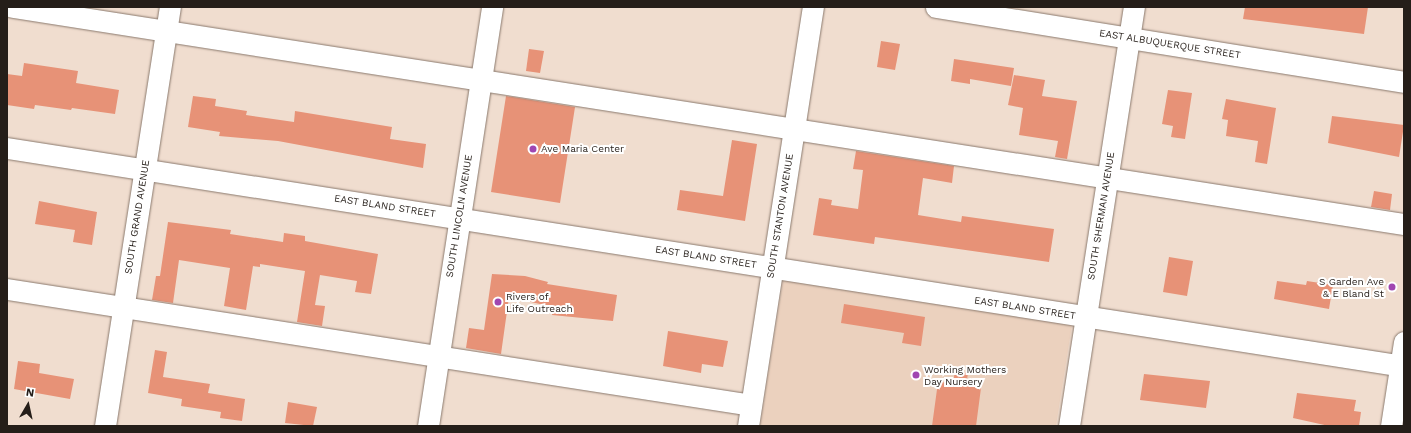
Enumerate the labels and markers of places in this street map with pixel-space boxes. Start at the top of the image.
place label: Ave Maria Center [541,143,624,155]
marker: Ave Maria Center [528,144,538,154]
place label: S Garden Ave & E Bland St [1318,275,1384,298]
marker: S Garden Ave & E Bland St [1387,282,1397,292]
place label: Rivers of Life Outreach [506,290,573,314]
marker: Rivers of Life Outreach [493,297,503,307]
place label: Working Mothers Day Nursery [924,363,1006,386]
marker: Working Mothers Day Nursery [911,370,921,380]

